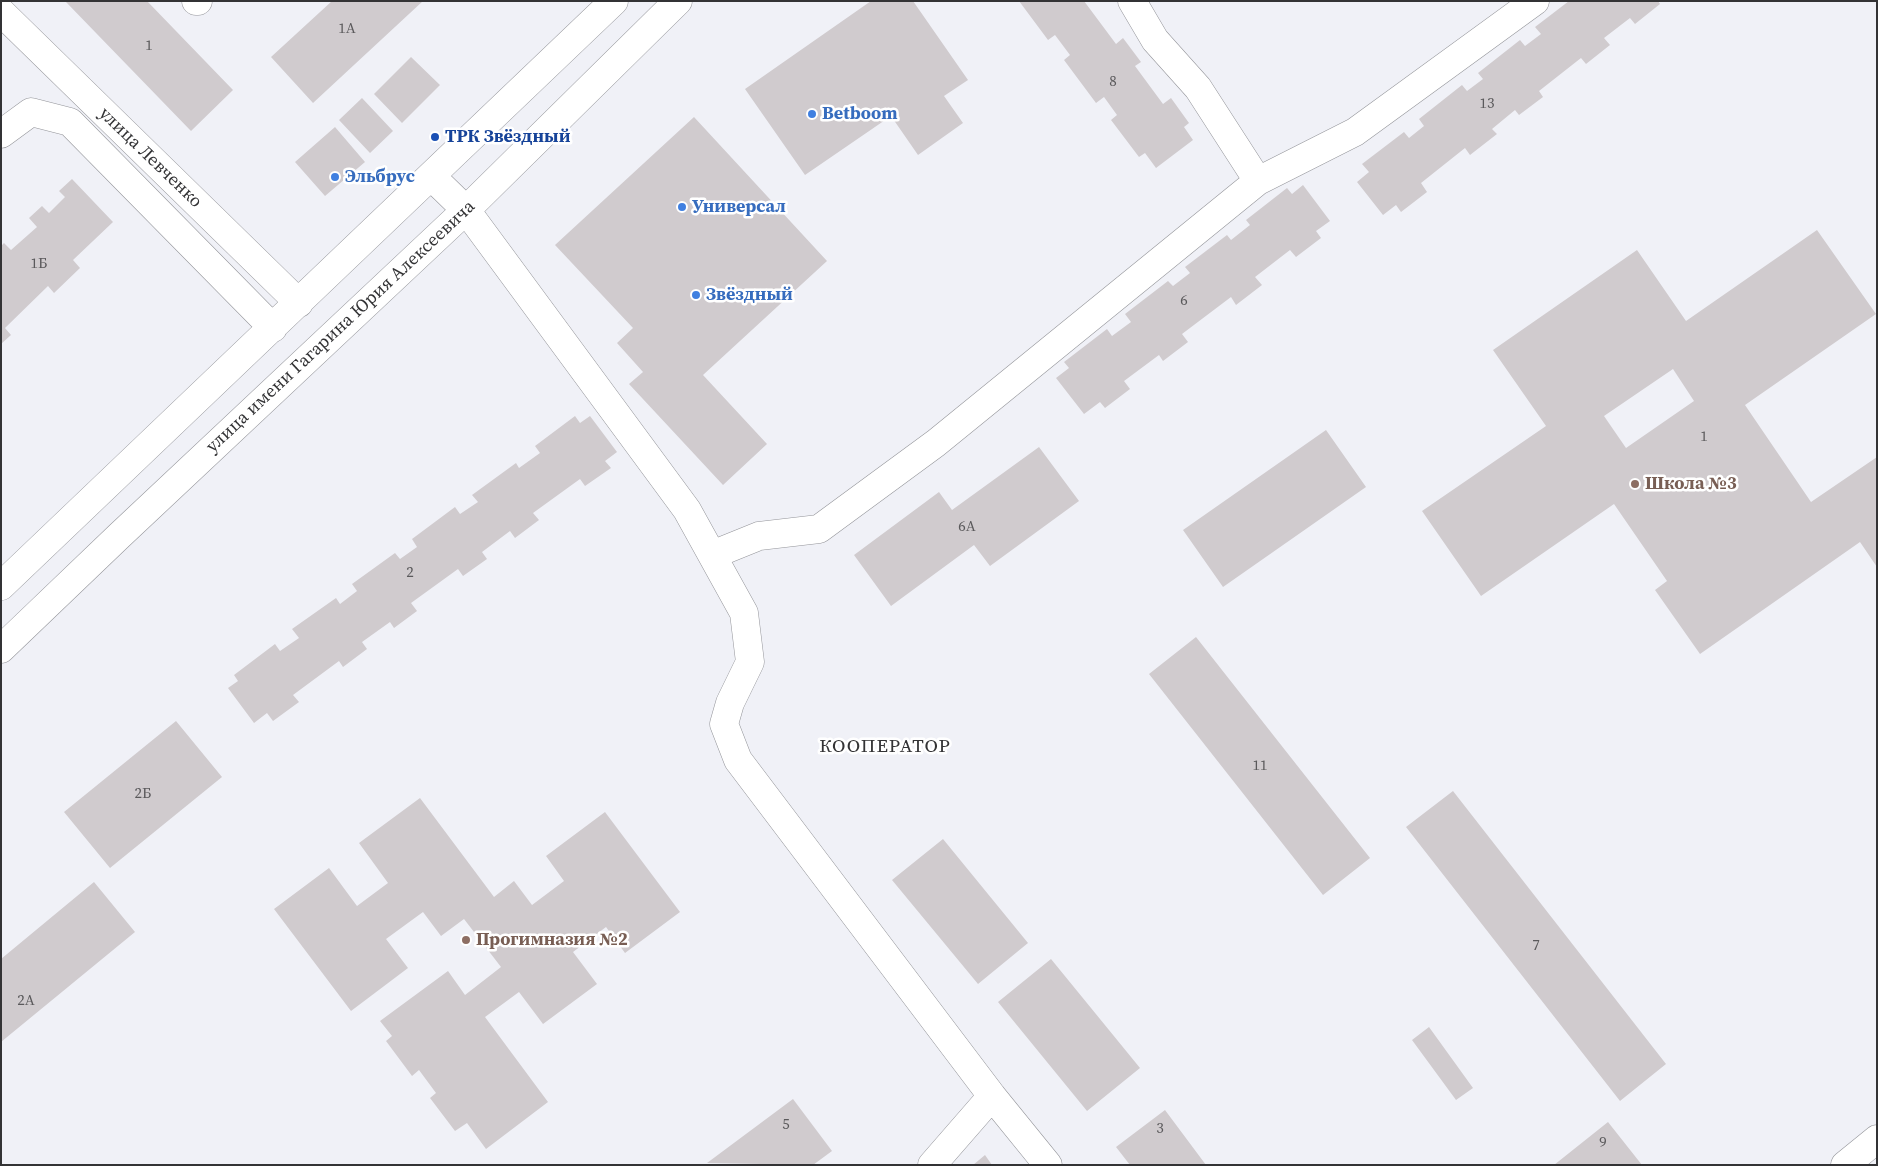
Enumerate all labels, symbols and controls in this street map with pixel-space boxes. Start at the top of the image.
house number: 1А [338,20,356,38]
house number: 1 [145,37,153,55]
house number: 8 [1109,73,1117,91]
house number: 13 [1480,95,1494,113]
street label: улица Левченко [94,103,206,213]
place label: Betboom [822,103,898,125]
marker: Betboom [806,108,818,120]
place label: ТРК Звёздный [445,126,570,148]
marker: ТРК Звёздный [429,131,441,143]
place label: Эльбрус [345,166,415,188]
marker: Эльбрус [329,171,341,183]
street label: улица имени Гагарина Юрия Алексеевича [202,196,480,458]
place label: Универсал [692,196,786,218]
marker: Универсал [676,201,688,213]
house number: 1Б [31,255,47,273]
place label: Звёздный [706,284,793,306]
marker: Звёздный [690,289,702,301]
house number: 6 [1180,292,1188,310]
house number: 1 [1700,428,1708,446]
place label: Школа №3 [1645,473,1737,495]
marker: Школа №3 [1629,478,1641,490]
house number: 6А [958,518,976,536]
house number: 2 [406,564,414,582]
district label: КООПЕРАТОР [818,736,952,758]
house number: 11 [1253,757,1267,775]
house number: 2Б [135,785,151,803]
place label: Прогимназия №2 [476,929,628,951]
marker: Прогимназия №2 [460,934,472,946]
house number: 7 [1532,937,1540,955]
house number: 2А [17,992,35,1010]
house number: 5 [782,1116,790,1134]
house number: 3 [1156,1120,1164,1138]
house number: 9 [1599,1134,1607,1152]

